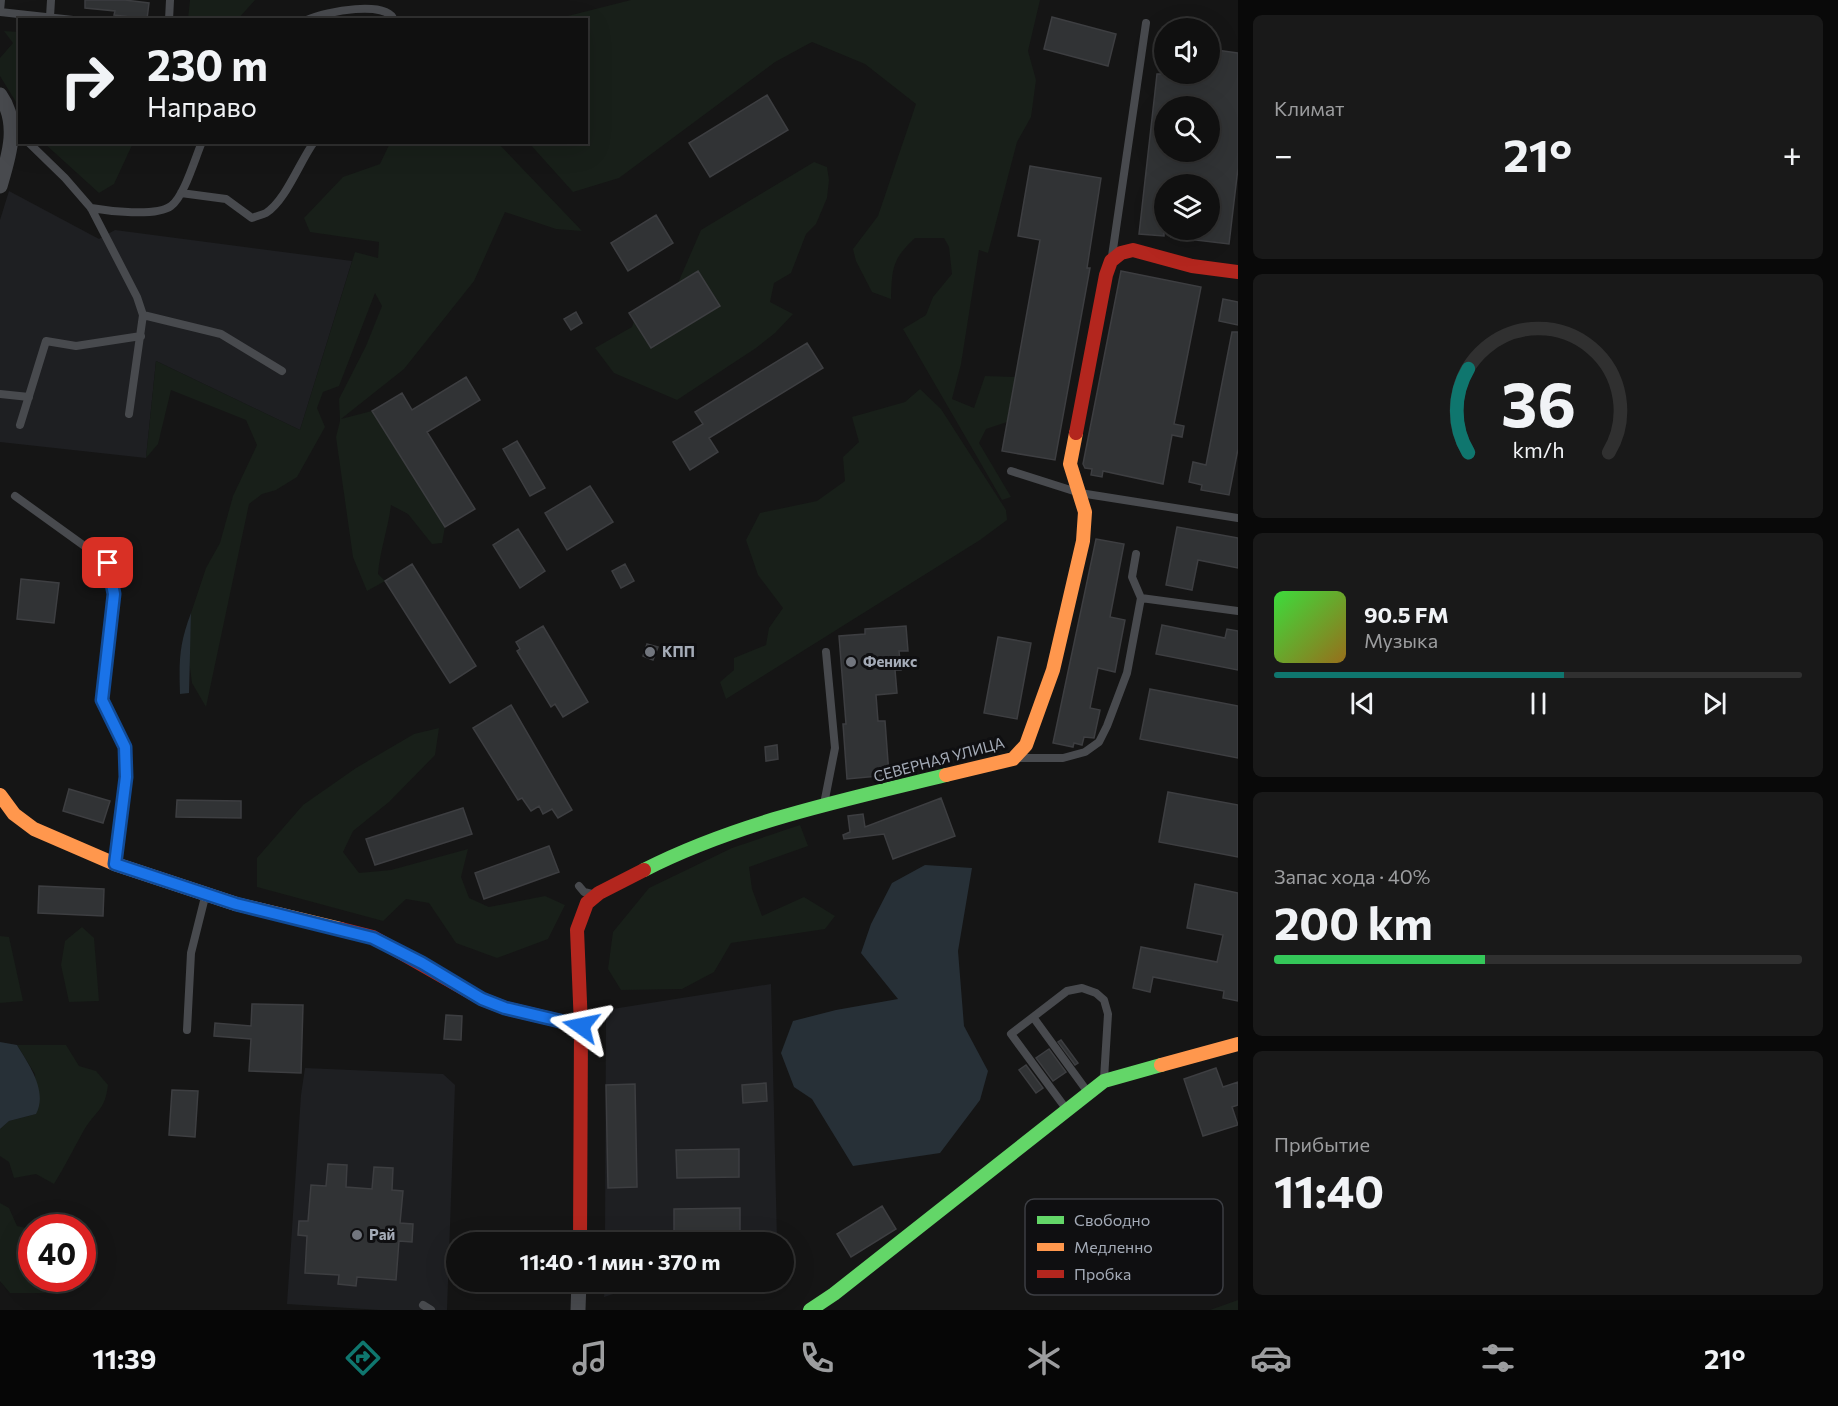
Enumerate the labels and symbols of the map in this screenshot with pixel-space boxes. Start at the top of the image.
pin [82,537,133,588]
place label: КПП [662,642,695,660]
marker: КПП [643,645,657,659]
place label: Феникс [863,652,917,670]
marker: Феникс [844,655,858,669]
street label: СЕВЕРНАЯ УЛИЦА [871,733,1006,785]
position arrow [549,994,613,1058]
legend [1025,1199,1223,1295]
text: Свободно [1074,1210,1150,1229]
speed limit sign: 40 [18,1214,96,1292]
place label: Рай [369,1225,395,1243]
marker: Рай [350,1228,364,1242]
text: Медленно [1074,1237,1153,1256]
text: Пробка [1074,1264,1131,1283]

